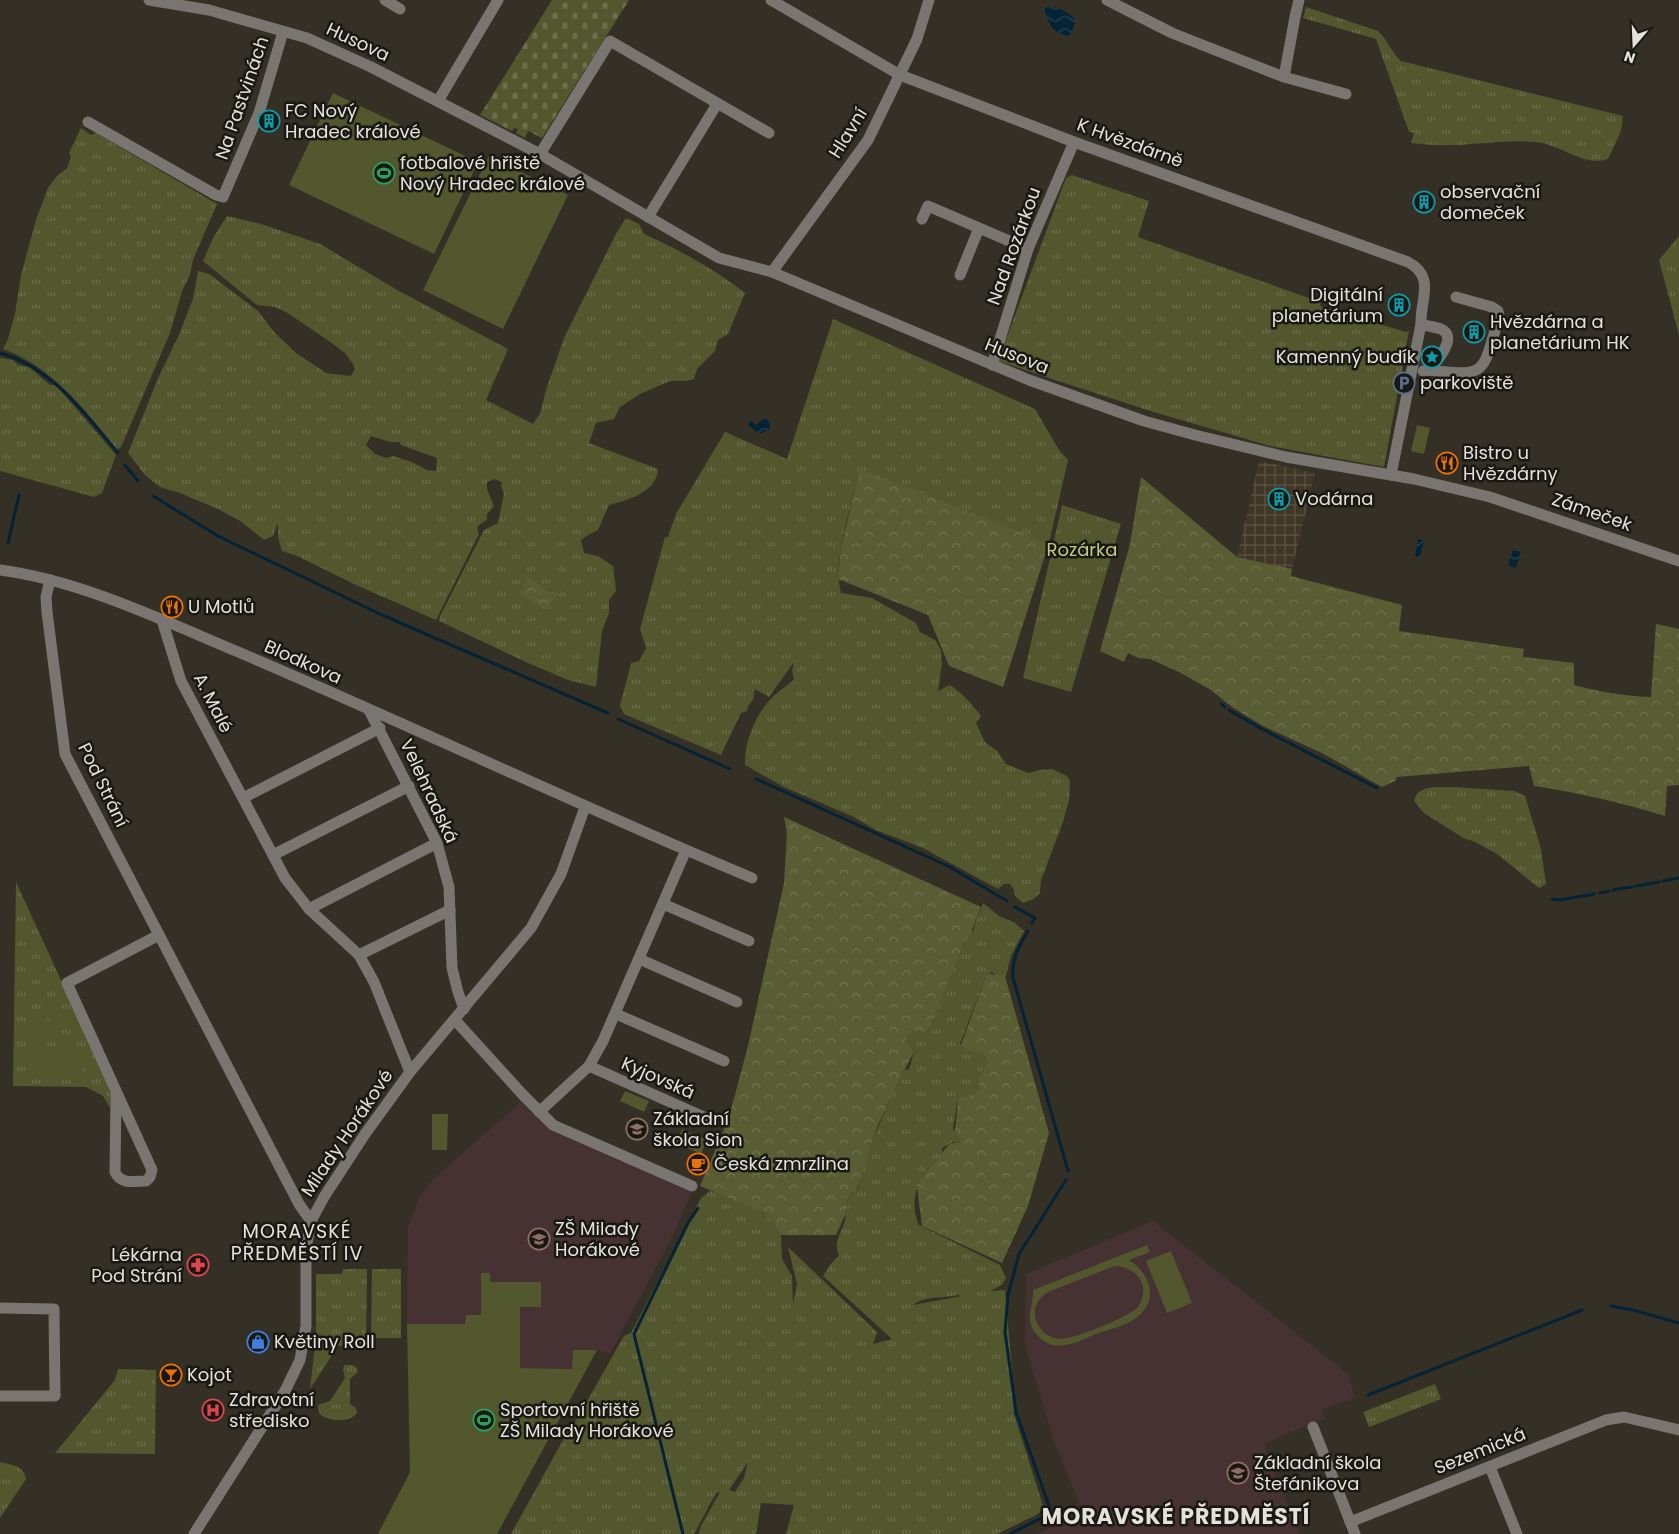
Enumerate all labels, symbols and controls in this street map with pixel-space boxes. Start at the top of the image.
street label: Husova [322,16,394,67]
north arrow [1609,20,1659,70]
street label: Na Pastvinách [209,33,274,163]
text: N [1622,46,1638,68]
place label: FC Nový Hradec králové [285,98,421,144]
street label: Hlavní [822,103,873,163]
building icon: FC Nový Hradec králové [257,109,281,133]
street label: K Hvězdárně [1074,112,1187,173]
place label: fotbalové hřiště Nový Hradec králové [400,150,585,196]
sports icon: fotbalové hřiště Nový Hradec králové [372,161,396,185]
place label: observační domeček [1440,179,1540,225]
street label: Nad Rozárkou [981,183,1046,308]
building icon: observační domeček [1412,190,1436,214]
place label: Digitální planetárium [1272,282,1383,328]
building icon: Digitální planetárium [1387,293,1411,317]
place label: Hvězdárna a planetárium HK [1490,309,1630,355]
building icon: Hvězdárna a planetárium HK [1462,320,1486,344]
street label: Husova [981,331,1053,380]
place label: Kamenný budík [1276,344,1417,369]
place icon: Kamenný budík [1420,345,1444,369]
place label: parkoviště [1420,370,1513,395]
parking icon: parkoviště [1392,371,1416,395]
place label: Bistro u Hvězdárny [1463,440,1558,486]
restaurant icon: Bistro u Hvězdárny [1435,451,1459,475]
place label: Vodárna [1295,486,1373,511]
street label: Zámeček [1549,486,1636,537]
building icon: Vodárna [1267,487,1291,511]
park label: Rozárka [1047,537,1117,562]
place label: U Motlů [188,594,254,619]
restaurant icon: U Motlů [160,595,184,619]
street label: Blodkova [261,633,346,690]
street label: A. Malé [188,669,239,737]
street label: Velehradská [394,735,465,847]
street label: Pod Strání [72,738,135,831]
street label: Kyjovská [618,1050,699,1105]
street label: Milady Horákové [295,1064,398,1201]
place label: Základní škola Sion [653,1106,743,1152]
school or university icon: Základní škola Sion [625,1117,649,1141]
place label: Česká zmrzlina [714,1151,849,1176]
cafe icon: Česká zmrzlina [686,1152,710,1176]
place label: ZŠ Milady Horákové [555,1216,640,1262]
district label: MORAVSKÉ PŘEDMĚSTÍ IV [231,1218,363,1267]
school or university icon: ZŠ Milady Horákové [527,1227,551,1251]
place label: Lékárna Pod Strání [91,1242,182,1288]
pharmacy icon: Lékárna Pod Strání [186,1253,210,1277]
place label: Květiny Roll [274,1329,375,1354]
shop icon: Květiny Roll [246,1330,270,1354]
place label: Kojot [187,1362,232,1387]
bar icon: Kojot [159,1363,183,1387]
place label: Zdravotní středisko [229,1387,314,1433]
place label: Sportovní hřiště ZŠ Milady Horákové [500,1397,674,1443]
hospital icon: Zdravotní středisko [201,1398,225,1422]
sports icon: Sportovní hřiště ZŠ Milady Horákové [472,1408,496,1432]
street label: Sezemická [1430,1421,1529,1480]
place label: Základní škola Štefánikova [1254,1450,1381,1496]
school or university icon: Základní škola Štefánikova [1226,1461,1250,1485]
district label: MORAVSKÉ PŘEDMĚSTÍ [1042,1501,1310,1532]

